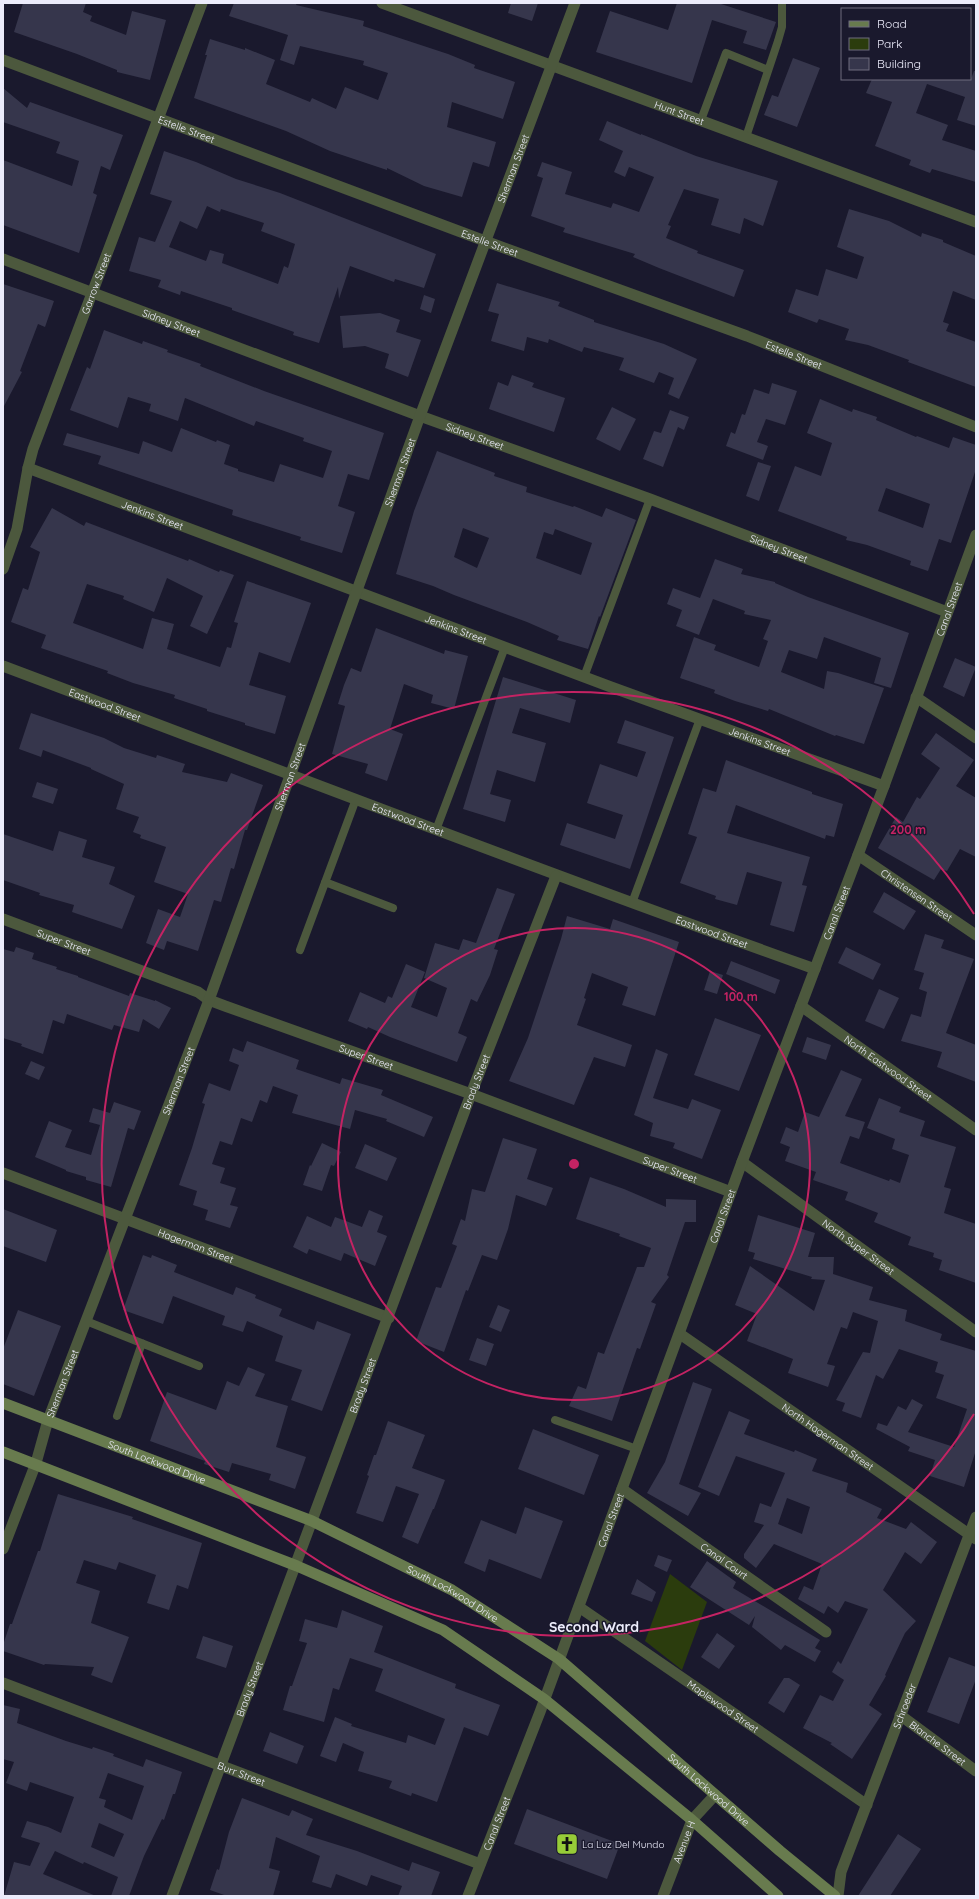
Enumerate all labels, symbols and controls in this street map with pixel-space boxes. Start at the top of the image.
legend [841,8,971,80]
text: Road [877,16,907,31]
text: Park [877,36,902,51]
text: Building [877,56,921,71]
street label: Hunt Street [653,98,707,128]
street label: Estelle Street [156,112,217,146]
street label: Sherman Street [494,132,532,204]
street label: Estelle Street [460,226,521,259]
street label: Garrow Street [78,251,113,316]
street label: Sidney Street [141,306,203,339]
street label: Estelle Street [764,338,825,372]
street label: Sidney Street [444,419,506,453]
street label: Sherman Street [381,435,418,508]
street label: Jenkins Street [120,497,186,533]
street label: Sidney Street [748,531,810,565]
street label: Canal Street [933,579,965,638]
street label: Jenkins Street [423,611,489,646]
street label: Eastwood Street [67,685,144,724]
street label: Jenkins Street [727,724,793,758]
street label: Sherman Street [271,740,308,813]
street label: Eastwood Street [370,800,446,839]
text: 200 m [890,822,926,837]
street label: Christensen Street [878,866,956,924]
street label: Canal Street [820,883,852,942]
street label: Eastwood Street [674,913,750,951]
street label: Super Street [35,926,93,958]
text: 100 m [724,989,758,1004]
street label: North Eastwood Street [842,1032,935,1104]
street label: Super Street [337,1041,396,1072]
street label: Sherman Street [159,1044,197,1117]
street label: Brady Street [459,1052,493,1111]
street label: Super Street [641,1153,700,1185]
centre of rings [567,1157,581,1171]
street label: Canal Street [706,1186,738,1245]
street label: North Super Street [820,1216,898,1278]
street label: Hagerman Street [156,1225,236,1266]
street label: Sherman Street [43,1347,81,1419]
street label: Brady Street [346,1355,379,1415]
street label: North Hagerman Street [780,1400,877,1473]
street label: South Lockwood Drive [106,1437,208,1487]
street label: Canal Street [595,1491,627,1549]
street label: Canal Court [698,1540,751,1582]
street label: South Lockwood Drive [405,1562,501,1625]
district label: Second Ward [549,1618,639,1636]
street label: Brady Street [233,1659,266,1718]
street label: Maplewood Street [685,1677,762,1736]
street label: Schroeder [890,1681,919,1730]
street label: Blanche Street [907,1718,969,1768]
street label: South Lockwood Drive [666,1751,753,1829]
street label: Burr Street [216,1759,268,1789]
street label: Canal Street [480,1794,513,1852]
street label: Avenue H [670,1819,698,1865]
church icon: La Luz Del Mundo [554,1831,580,1857]
place label: La Luz Del Mundo [582,1838,664,1851]

